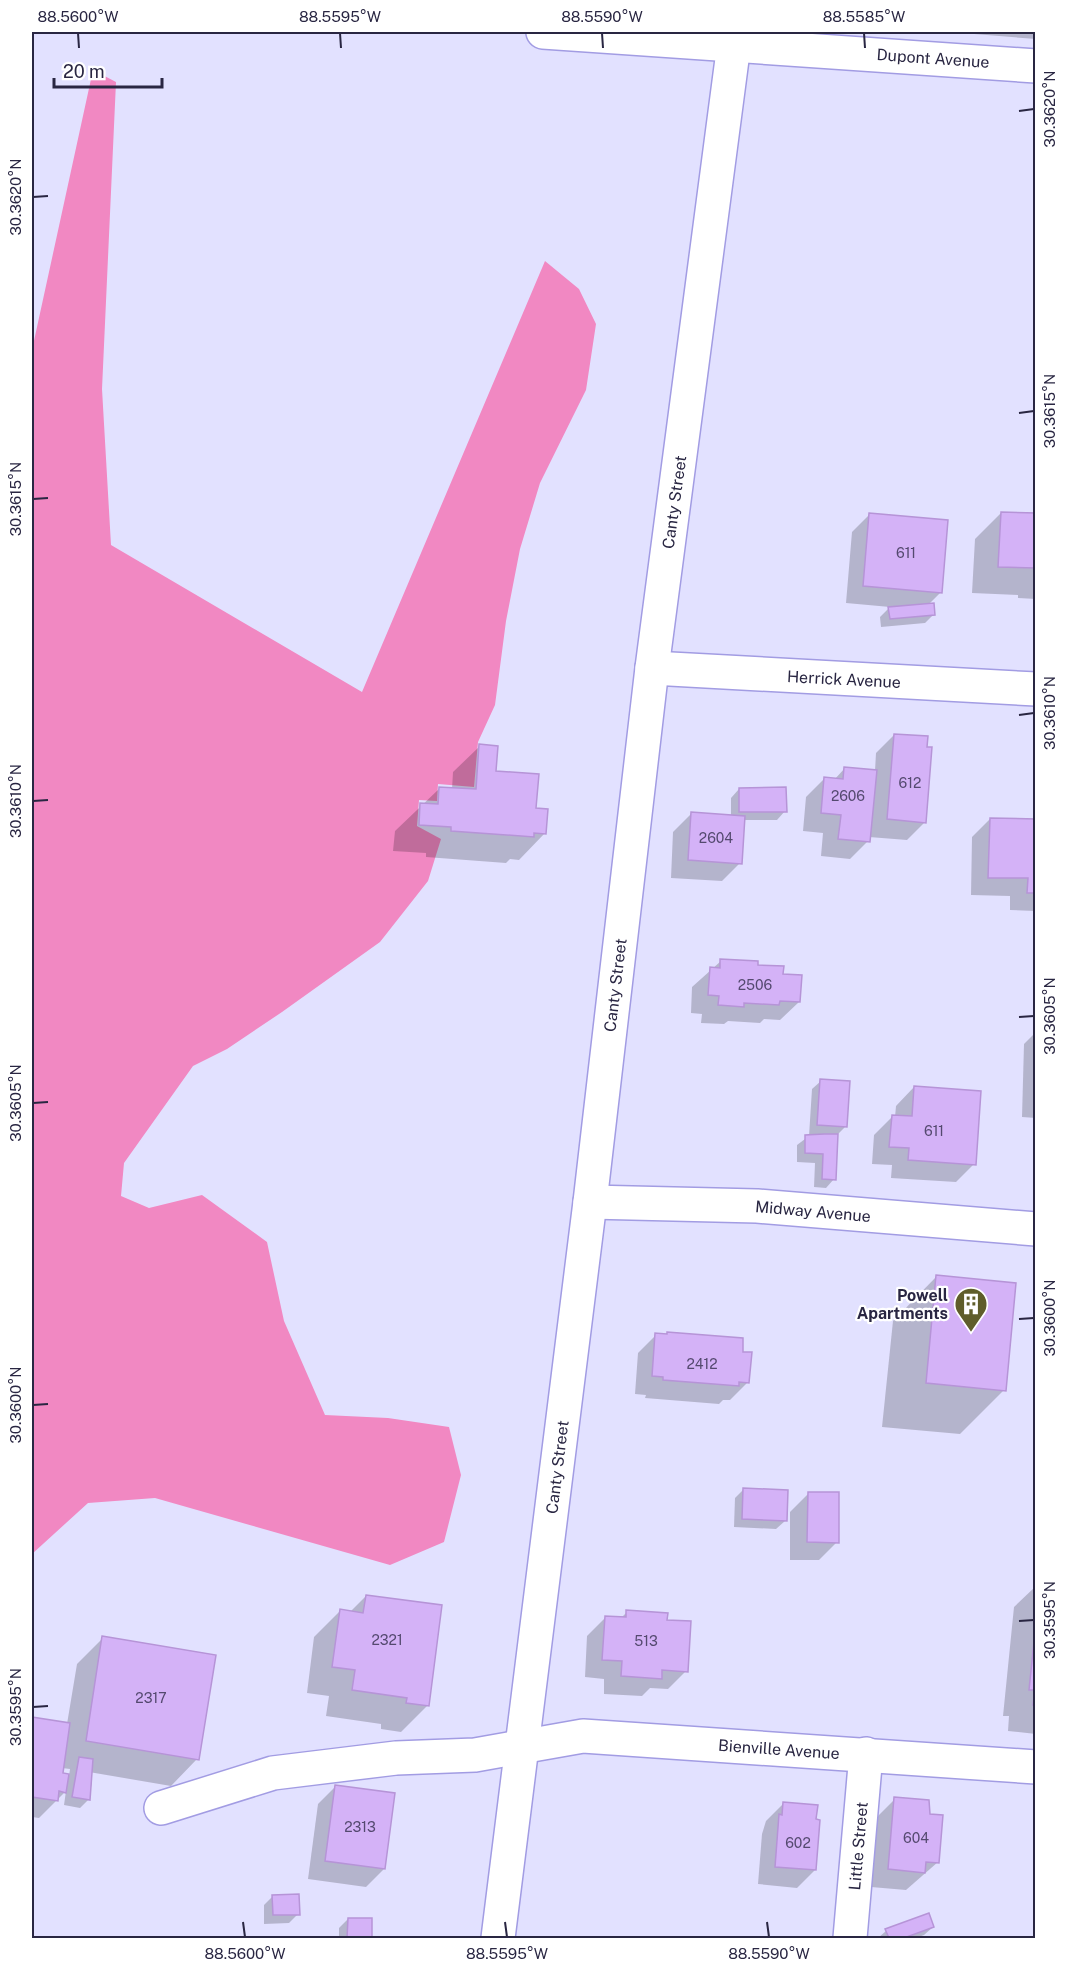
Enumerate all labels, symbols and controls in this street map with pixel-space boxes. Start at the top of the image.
text: 88.5600°W [37,8,119,25]
text: 88.5595°W [299,8,381,25]
text: 88.5590°W [561,8,643,25]
text: 88.5585°W [823,8,905,25]
street label: Dupont Avenue [876,45,990,72]
scale bar [54,51,162,89]
text: 20 m [63,61,105,82]
text: 30.3620°N [1041,71,1058,147]
text: 30.3620°N [7,159,24,235]
text: 30.3615°N [1041,374,1058,448]
street label: Canty Street [659,454,690,550]
text: 30.3615°N [7,462,24,536]
house number: 611 [896,545,916,561]
street label: Herrick Avenue [787,667,901,692]
text: 30.3610°N [1041,676,1058,750]
text: 30.3610°N [7,764,24,838]
house number: 612 [899,775,921,791]
house number: 2606 [831,788,865,804]
house number: 2604 [699,830,733,846]
street label: Canty Street [600,937,631,1033]
house number: 2506 [738,977,773,993]
text: 30.3605°N [1041,977,1058,1055]
text: 30.3605°N [7,1064,24,1142]
house number: 611 [924,1123,944,1139]
street label: Midway Avenue [754,1197,872,1226]
text: 30.3600°N [1041,1279,1058,1357]
place label: Powell Apartments [857,1286,948,1323]
building icon: Powell Apartments [953,1286,989,1333]
house number: 2412 [686,1356,718,1372]
text: 30.3600°N [7,1366,24,1444]
street label: Canty Street [542,1419,573,1515]
text: 30.3595°N [1041,1581,1058,1659]
house number: 2321 [371,1632,403,1648]
house number: 513 [634,1633,658,1649]
text: 30.3595°N [7,1668,24,1746]
house number: 2317 [135,1690,167,1706]
street label: Bienville Avenue [718,1736,840,1763]
street label: Little Street [845,1801,872,1891]
house number: 2313 [344,1819,376,1835]
house number: 604 [903,1830,929,1846]
house number: 602 [785,1835,811,1851]
text: 88.5600°W [204,1945,286,1962]
text: 88.5595°W [466,1945,548,1962]
text: 88.5590°W [728,1945,810,1962]

